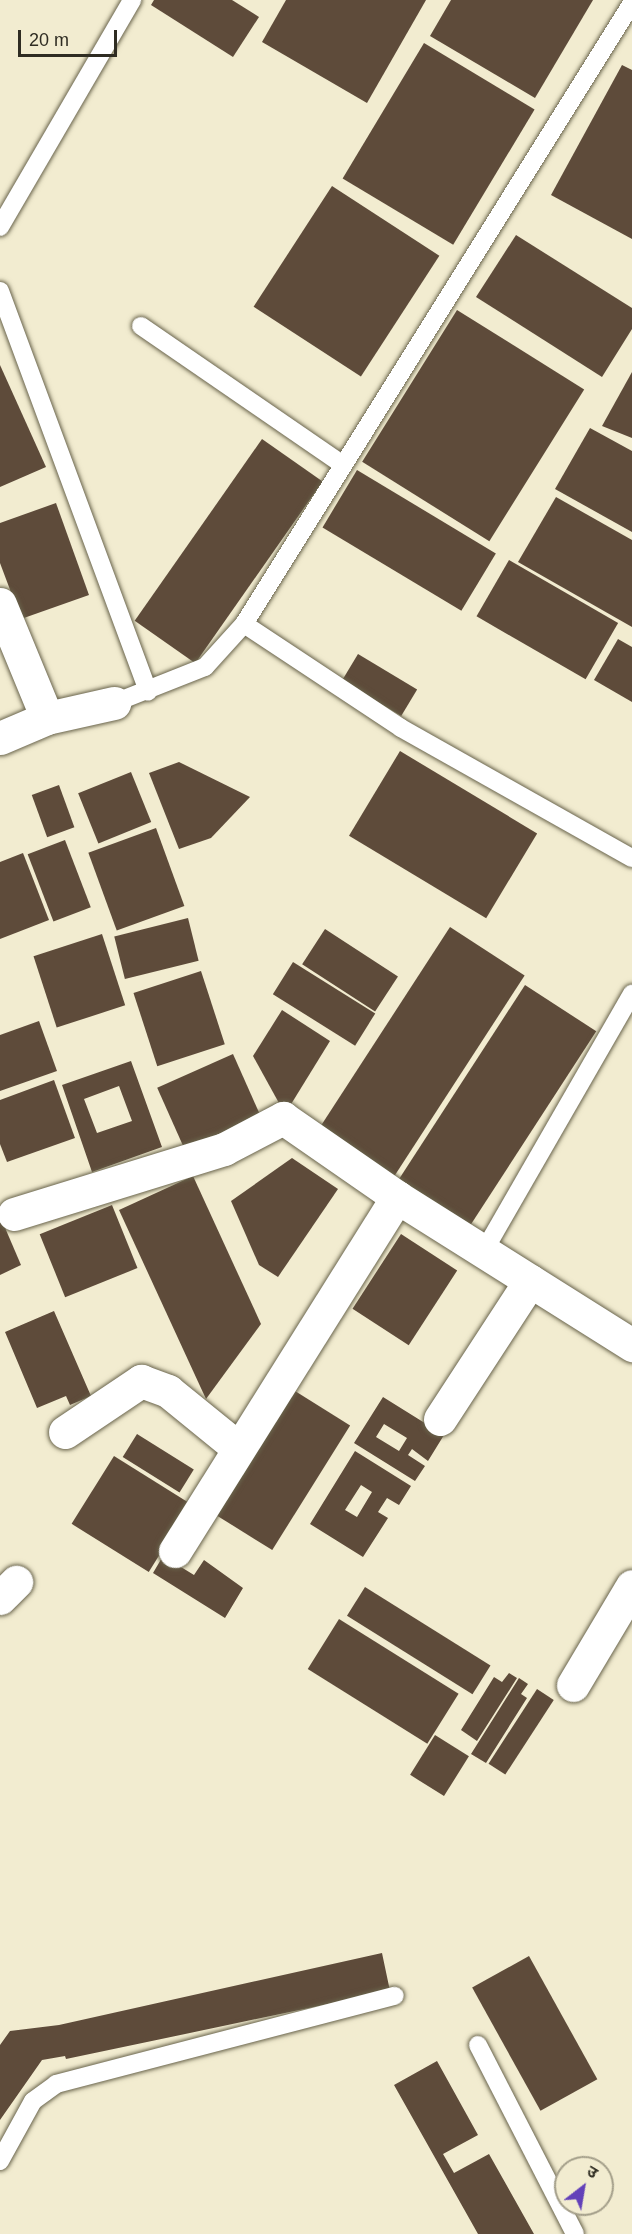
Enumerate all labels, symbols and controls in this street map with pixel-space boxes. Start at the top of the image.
scale bar [21,18,120,56]
text: 20 m [29,30,69,50]
north arrow [554,2156,614,2216]
text: उ [584,2162,601,2182]

